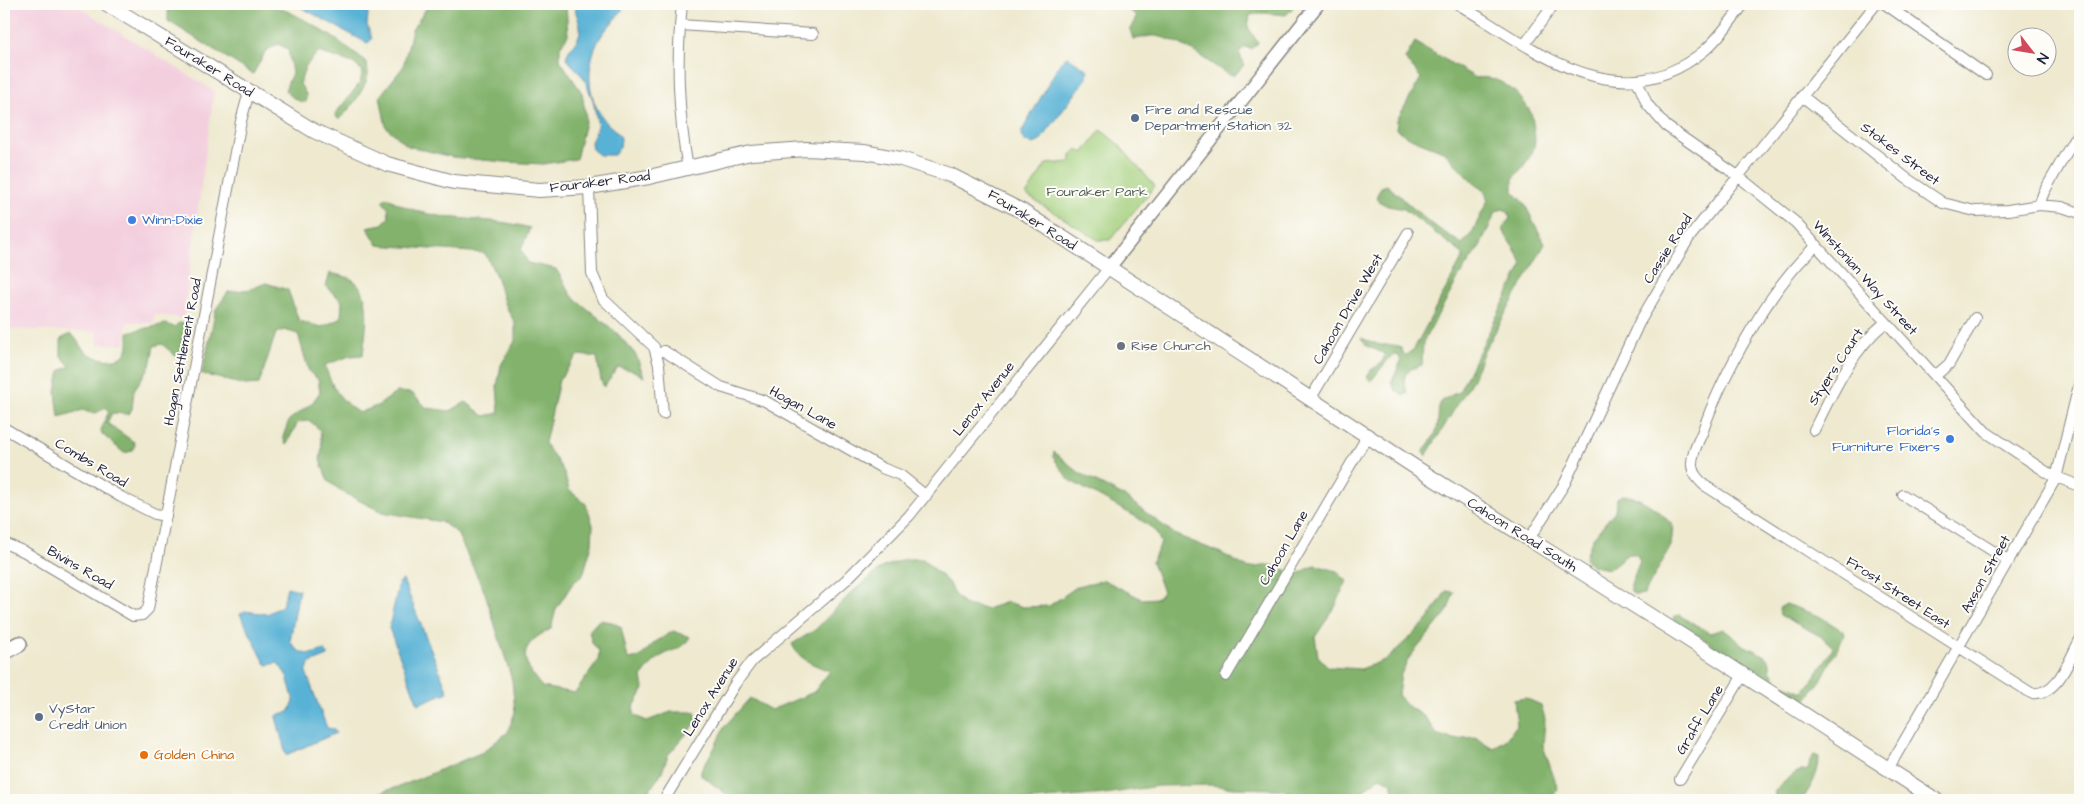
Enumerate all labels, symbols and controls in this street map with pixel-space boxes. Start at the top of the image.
north arrow [2006,28,2056,78]
street label: Fouraker Road [161,32,257,102]
text: N [2031,49,2053,67]
place label: Fire and Rescue Department Station 32 [1145,100,1292,136]
marker: Fire and Rescue Department Station 32 [1129,112,1141,124]
street label: Stokes Street [1856,118,1944,191]
street label: Fouraker Road [549,166,651,198]
park label: Fouraker Park [1046,182,1148,202]
street label: Fouraker Road [984,185,1080,255]
place label: Winn-Dixie [142,210,204,230]
street label: Cassie Road [1639,210,1697,288]
marker: Winn-Dixie [126,214,138,226]
street label: Winstonian Way Street [1808,216,1922,340]
street label: Cahoon Drive West [1308,250,1388,368]
street label: Hogan Settlement Road [159,277,207,427]
street label: Styers Court [1803,324,1869,410]
place label: Rise Church [1131,336,1211,356]
marker: Rise Church [1115,340,1127,352]
street label: Lenox Avenue [948,357,1020,441]
street label: Hogan Lane [765,381,841,435]
place label: Florida's Furniture Fixers [1832,421,1940,457]
street label: Combs Road [51,433,131,493]
marker: Florida's Furniture Fixers [1944,433,1956,445]
street label: Cahoon Road South [1463,493,1581,577]
street label: Cahoon Lane [1254,506,1314,589]
street label: Axson Street [1956,531,2016,617]
street label: Bivins Road [43,541,117,595]
street label: Frost Street East [1842,552,1954,634]
street label: Lenox Avenue [679,653,744,740]
street label: Graff Lane [1671,681,1729,759]
place label: VyStar Credit Union [49,699,127,735]
marker: VyStar Credit Union [33,711,45,723]
place label: Golden China [154,745,234,765]
marker: Golden China [138,749,150,761]

